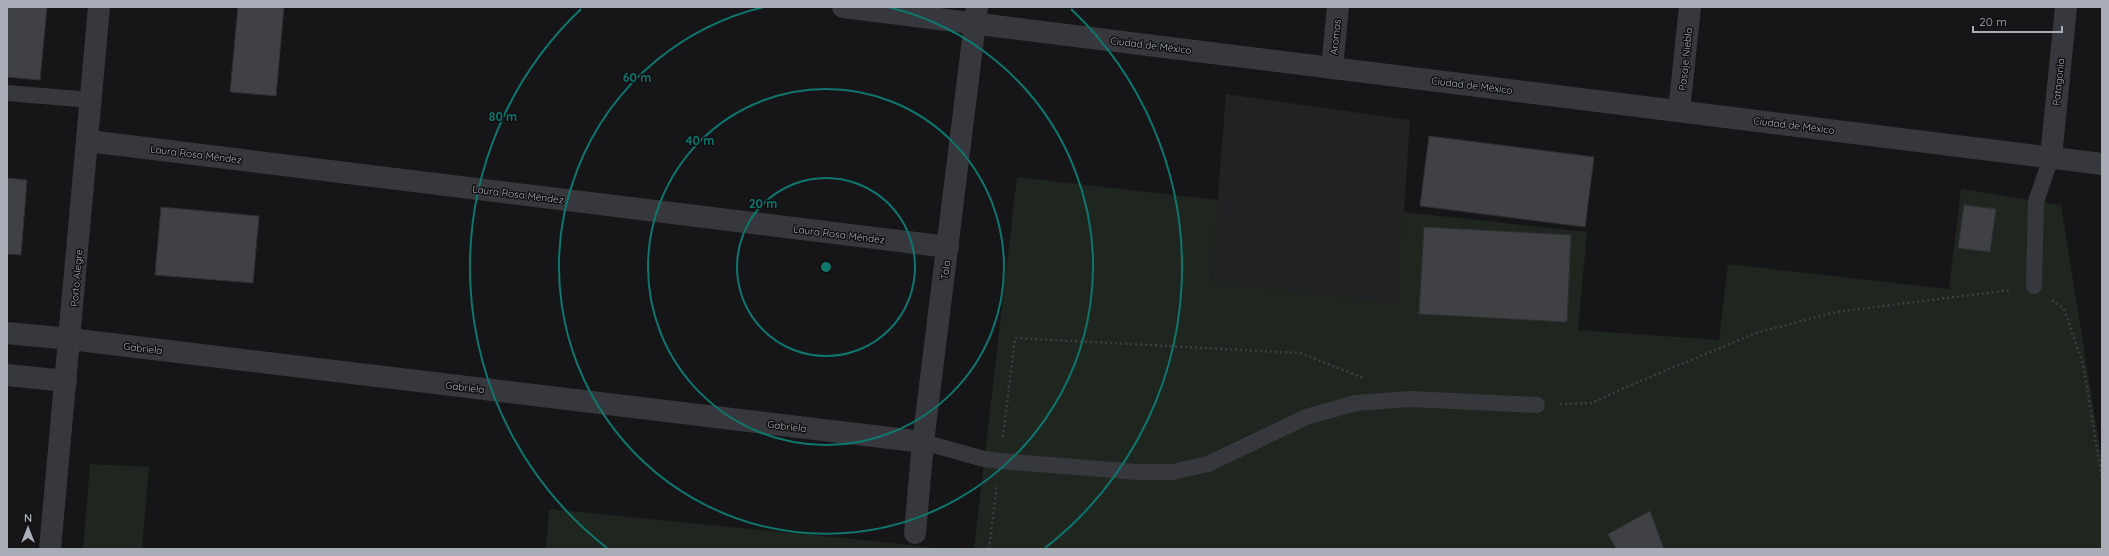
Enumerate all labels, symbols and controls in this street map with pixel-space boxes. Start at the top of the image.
scale bar [1973,8,2062,34]
text: 20 m [1979,14,2007,29]
street label: Aromas [1327,18,1344,56]
street label: Pasaje Niebla [1676,27,1695,91]
street label: Ciudad de México [1110,34,1192,57]
street label: Patagonia [2050,58,2067,106]
text: 60 m [623,70,651,85]
street label: Ciudad de México [1431,74,1513,97]
text: 80 m [489,109,517,124]
street label: Ciudad de México [1753,114,1835,137]
text: 40 m [686,133,714,148]
street label: Laura Rosa Méndez [150,142,243,167]
street label: Laura Rosa Méndez [472,182,565,207]
text: 20 m [749,196,777,211]
street label: Laura Rosa Méndez [793,222,886,247]
street label: Porto Alegre [68,248,86,307]
centre of rings [819,260,833,274]
street label: Tala [938,260,953,281]
street label: Gabriela [123,340,163,357]
street label: Gabriela [445,379,485,396]
street label: Gabriela [767,418,807,435]
north arrow [8,508,48,548]
text: N [24,511,32,525]

